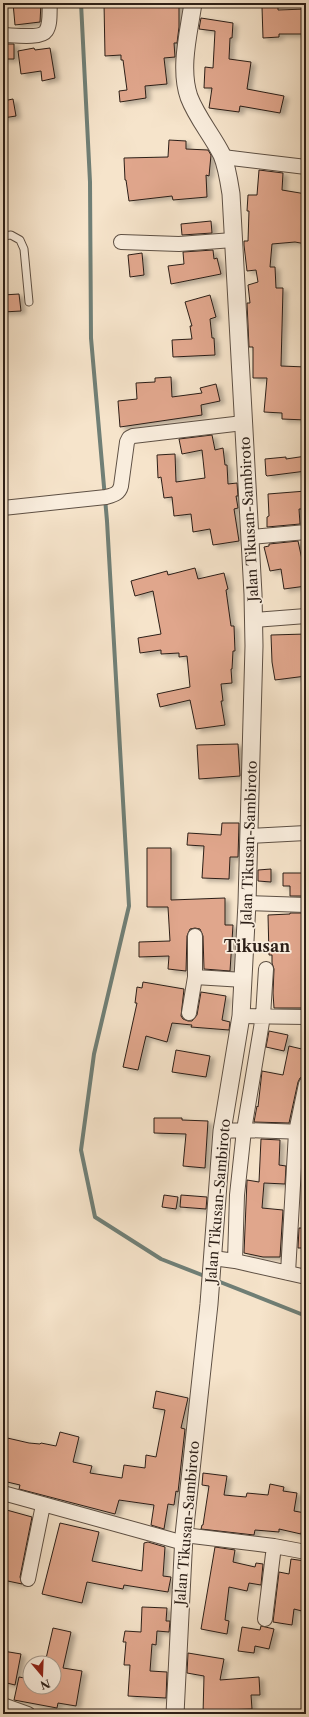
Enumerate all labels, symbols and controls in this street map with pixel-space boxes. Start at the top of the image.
street label: Jalan Tikusan-Sambiroto [236,436,262,604]
street label: Jalan Tikusan-Sambiroto [237,760,261,928]
district label: Tikusan [224,936,290,956]
street label: Jalan Tikusan-Sambiroto [202,1118,234,1286]
street label: Jalan Tikusan-Sambiroto [171,1440,203,1608]
north arrow [22,1655,62,1695]
text: N [38,1676,52,1693]

